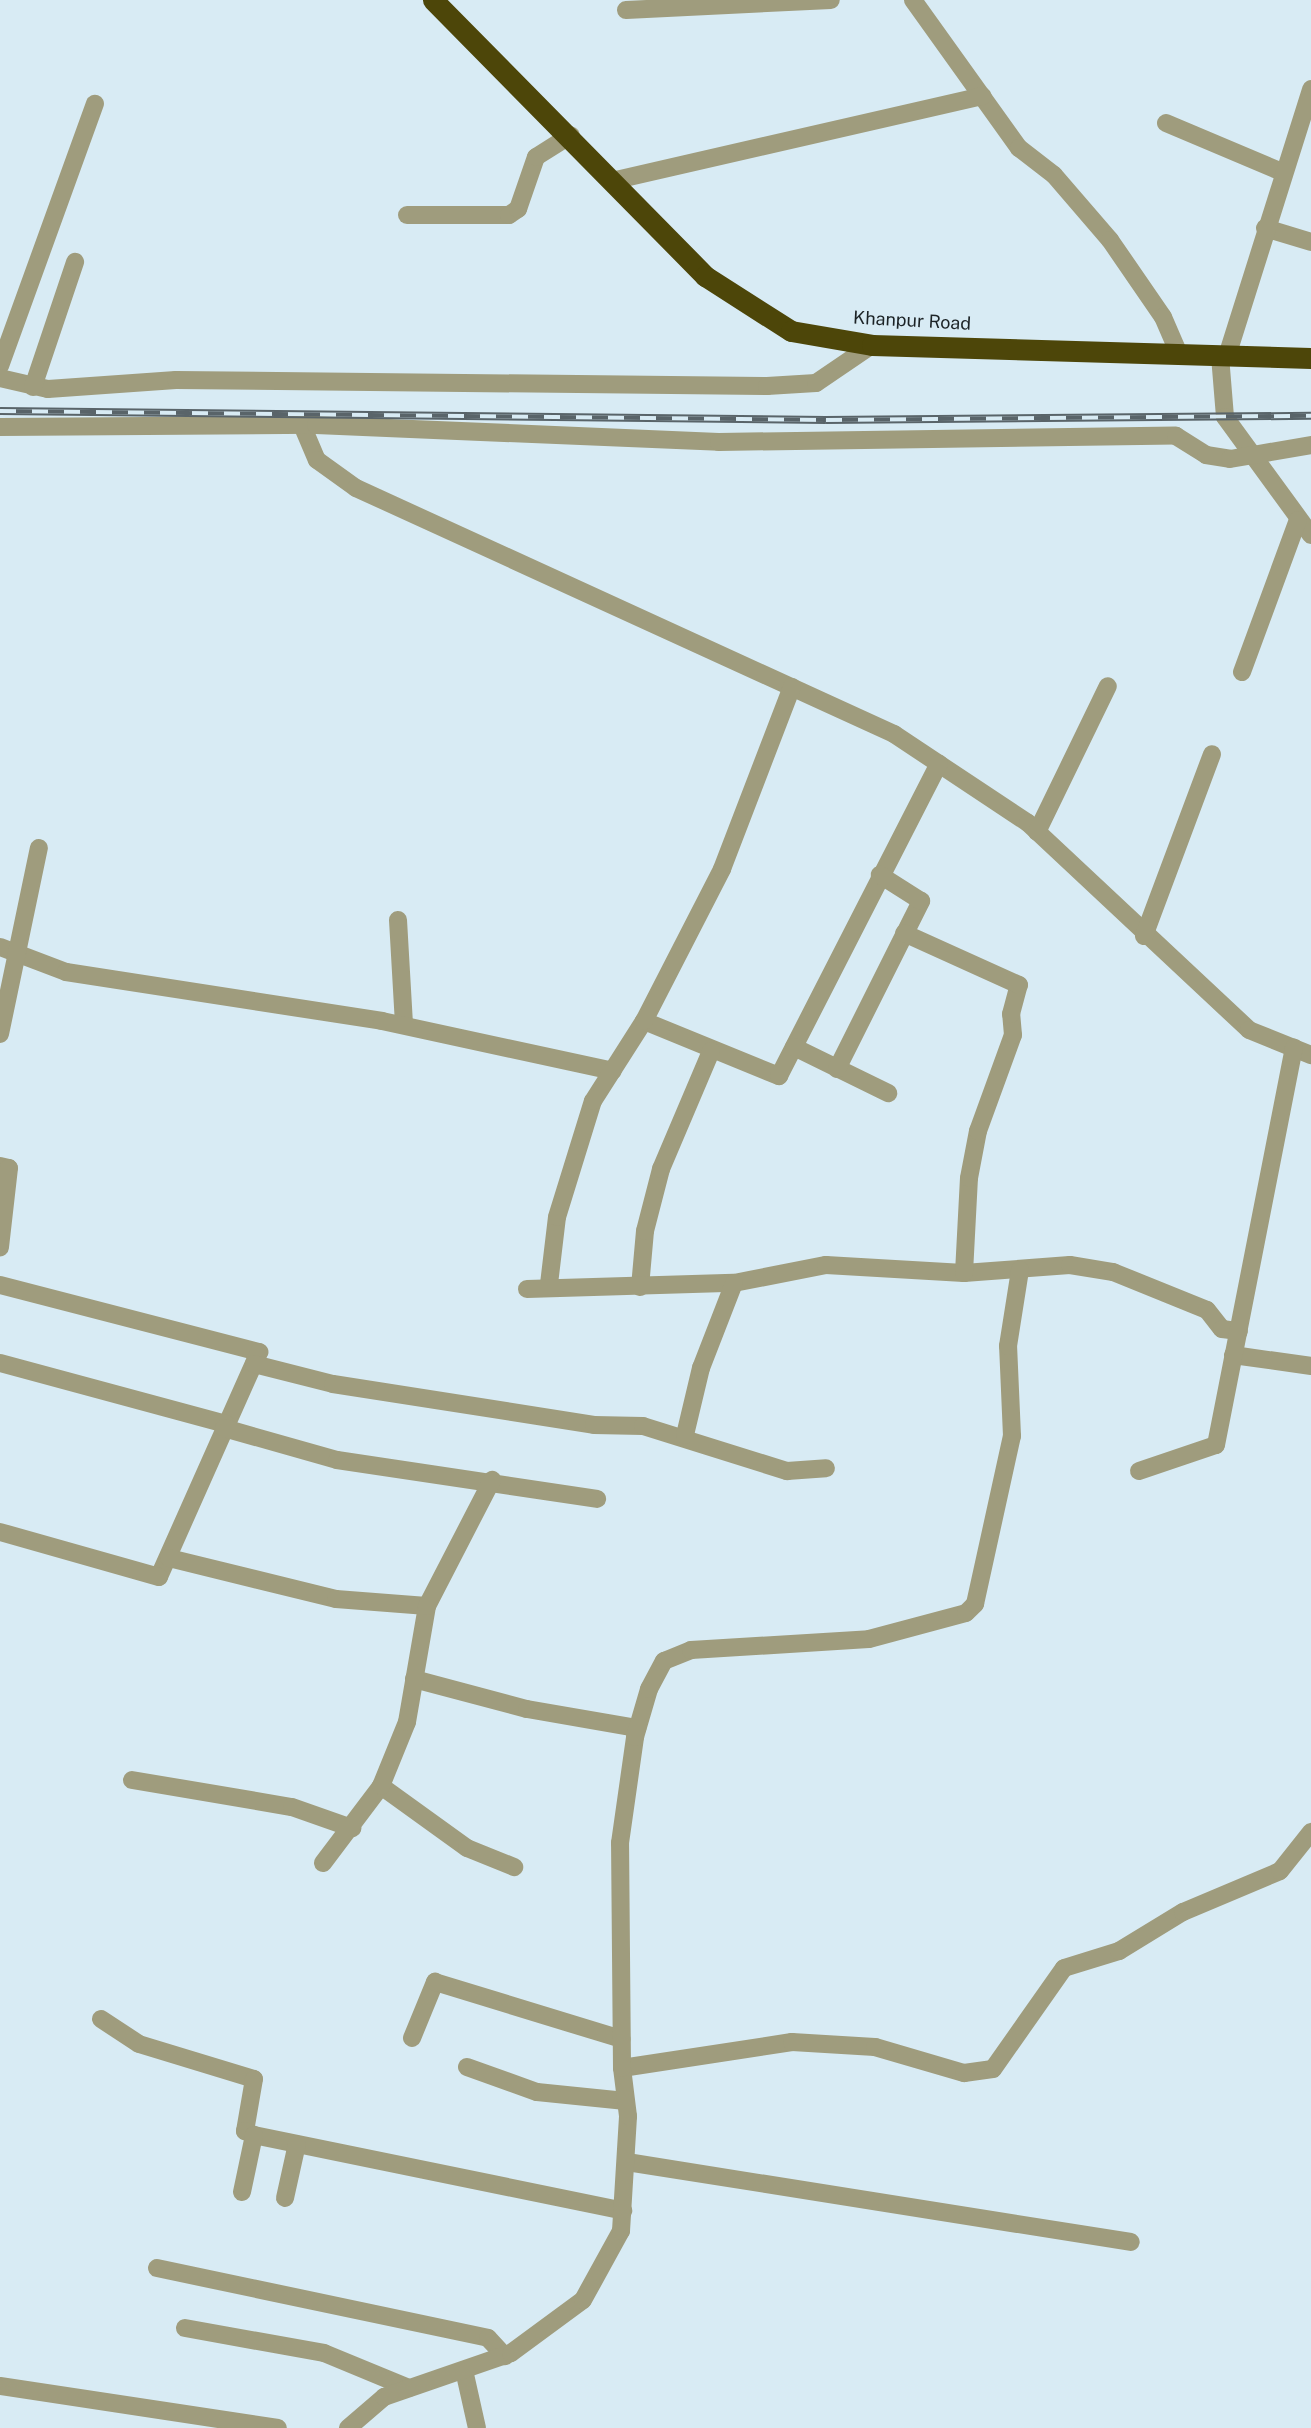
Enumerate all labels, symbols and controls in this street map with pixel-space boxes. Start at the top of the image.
street label: Khanpur Road [852,307,972,335]

